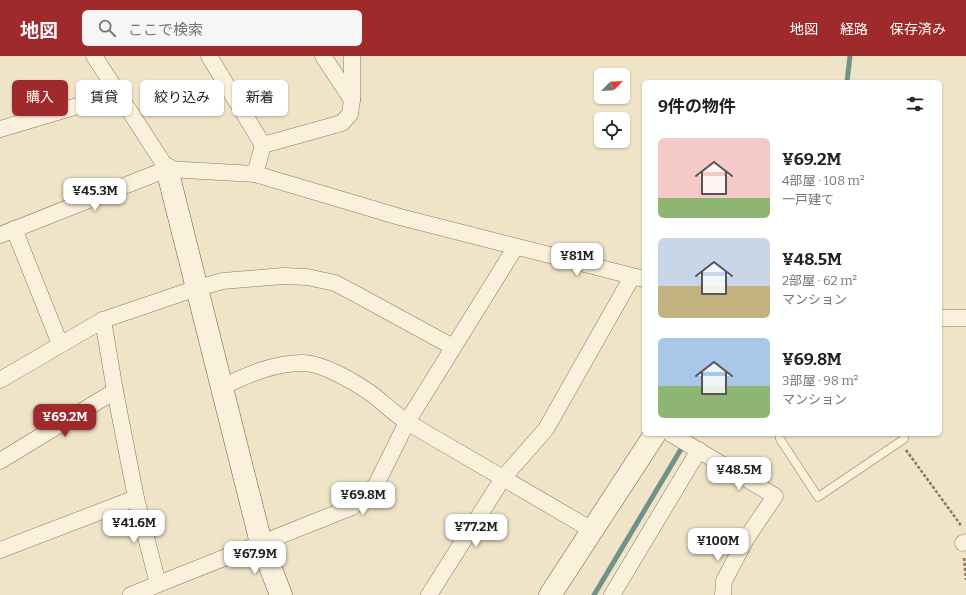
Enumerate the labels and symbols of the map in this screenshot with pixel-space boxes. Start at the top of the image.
north arrow [594,68,630,104]
pin: ¥45.3M [62,178,128,212]
pin: ¥81M [553,243,601,277]
pin: ¥69.2M [32,404,98,438]
pin: ¥48.5M [706,457,772,491]
pin: ¥69.8M [330,482,396,516]
pin: ¥41.6M [101,510,167,544]
pin: ¥77.2M [443,514,509,548]
pin: ¥100M [690,528,746,562]
pin: ¥67.9M [222,541,288,575]

